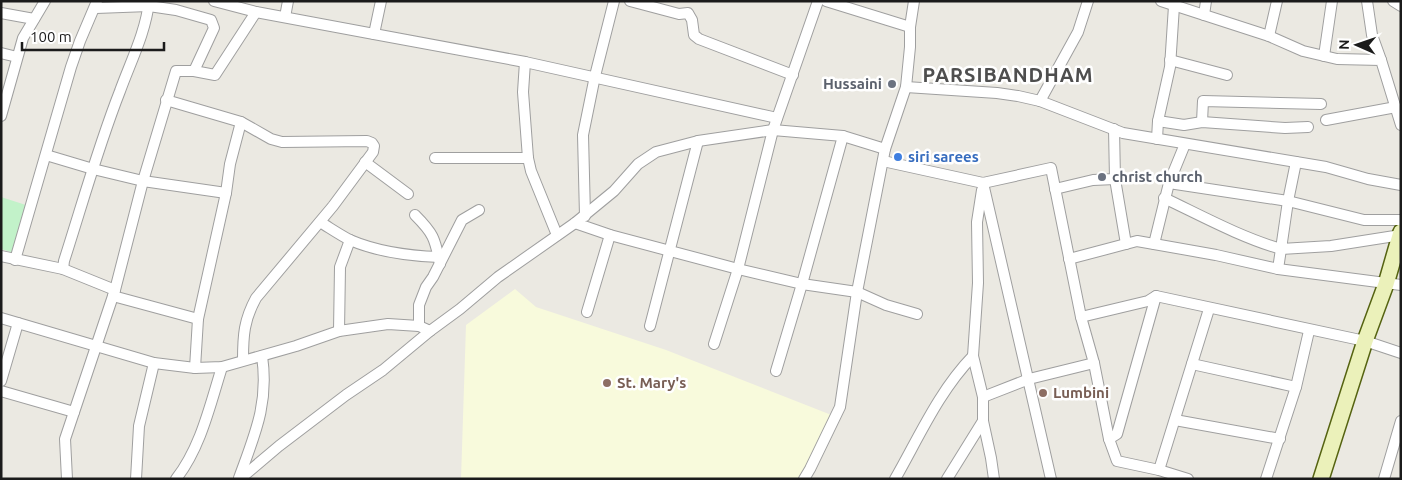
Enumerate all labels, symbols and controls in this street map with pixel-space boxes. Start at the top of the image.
scale bar [22,20,165,52]
north arrow [1332,20,1382,70]
text: 100 m [30,28,72,45]
text: N [1336,39,1352,50]
district label: PARSIBANDHAM [922,63,1094,86]
place label: Hussaini [823,75,882,92]
marker: Hussaini [886,78,898,90]
place label: siri sarees [908,148,979,165]
marker: siri sarees [892,151,904,163]
place label: christ church [1112,168,1203,185]
marker: christ church [1096,171,1108,183]
place label: St. Mary's [617,374,686,391]
marker: St. Mary's [601,377,613,389]
place label: Lumbini [1053,384,1109,401]
marker: Lumbini [1037,387,1049,399]

